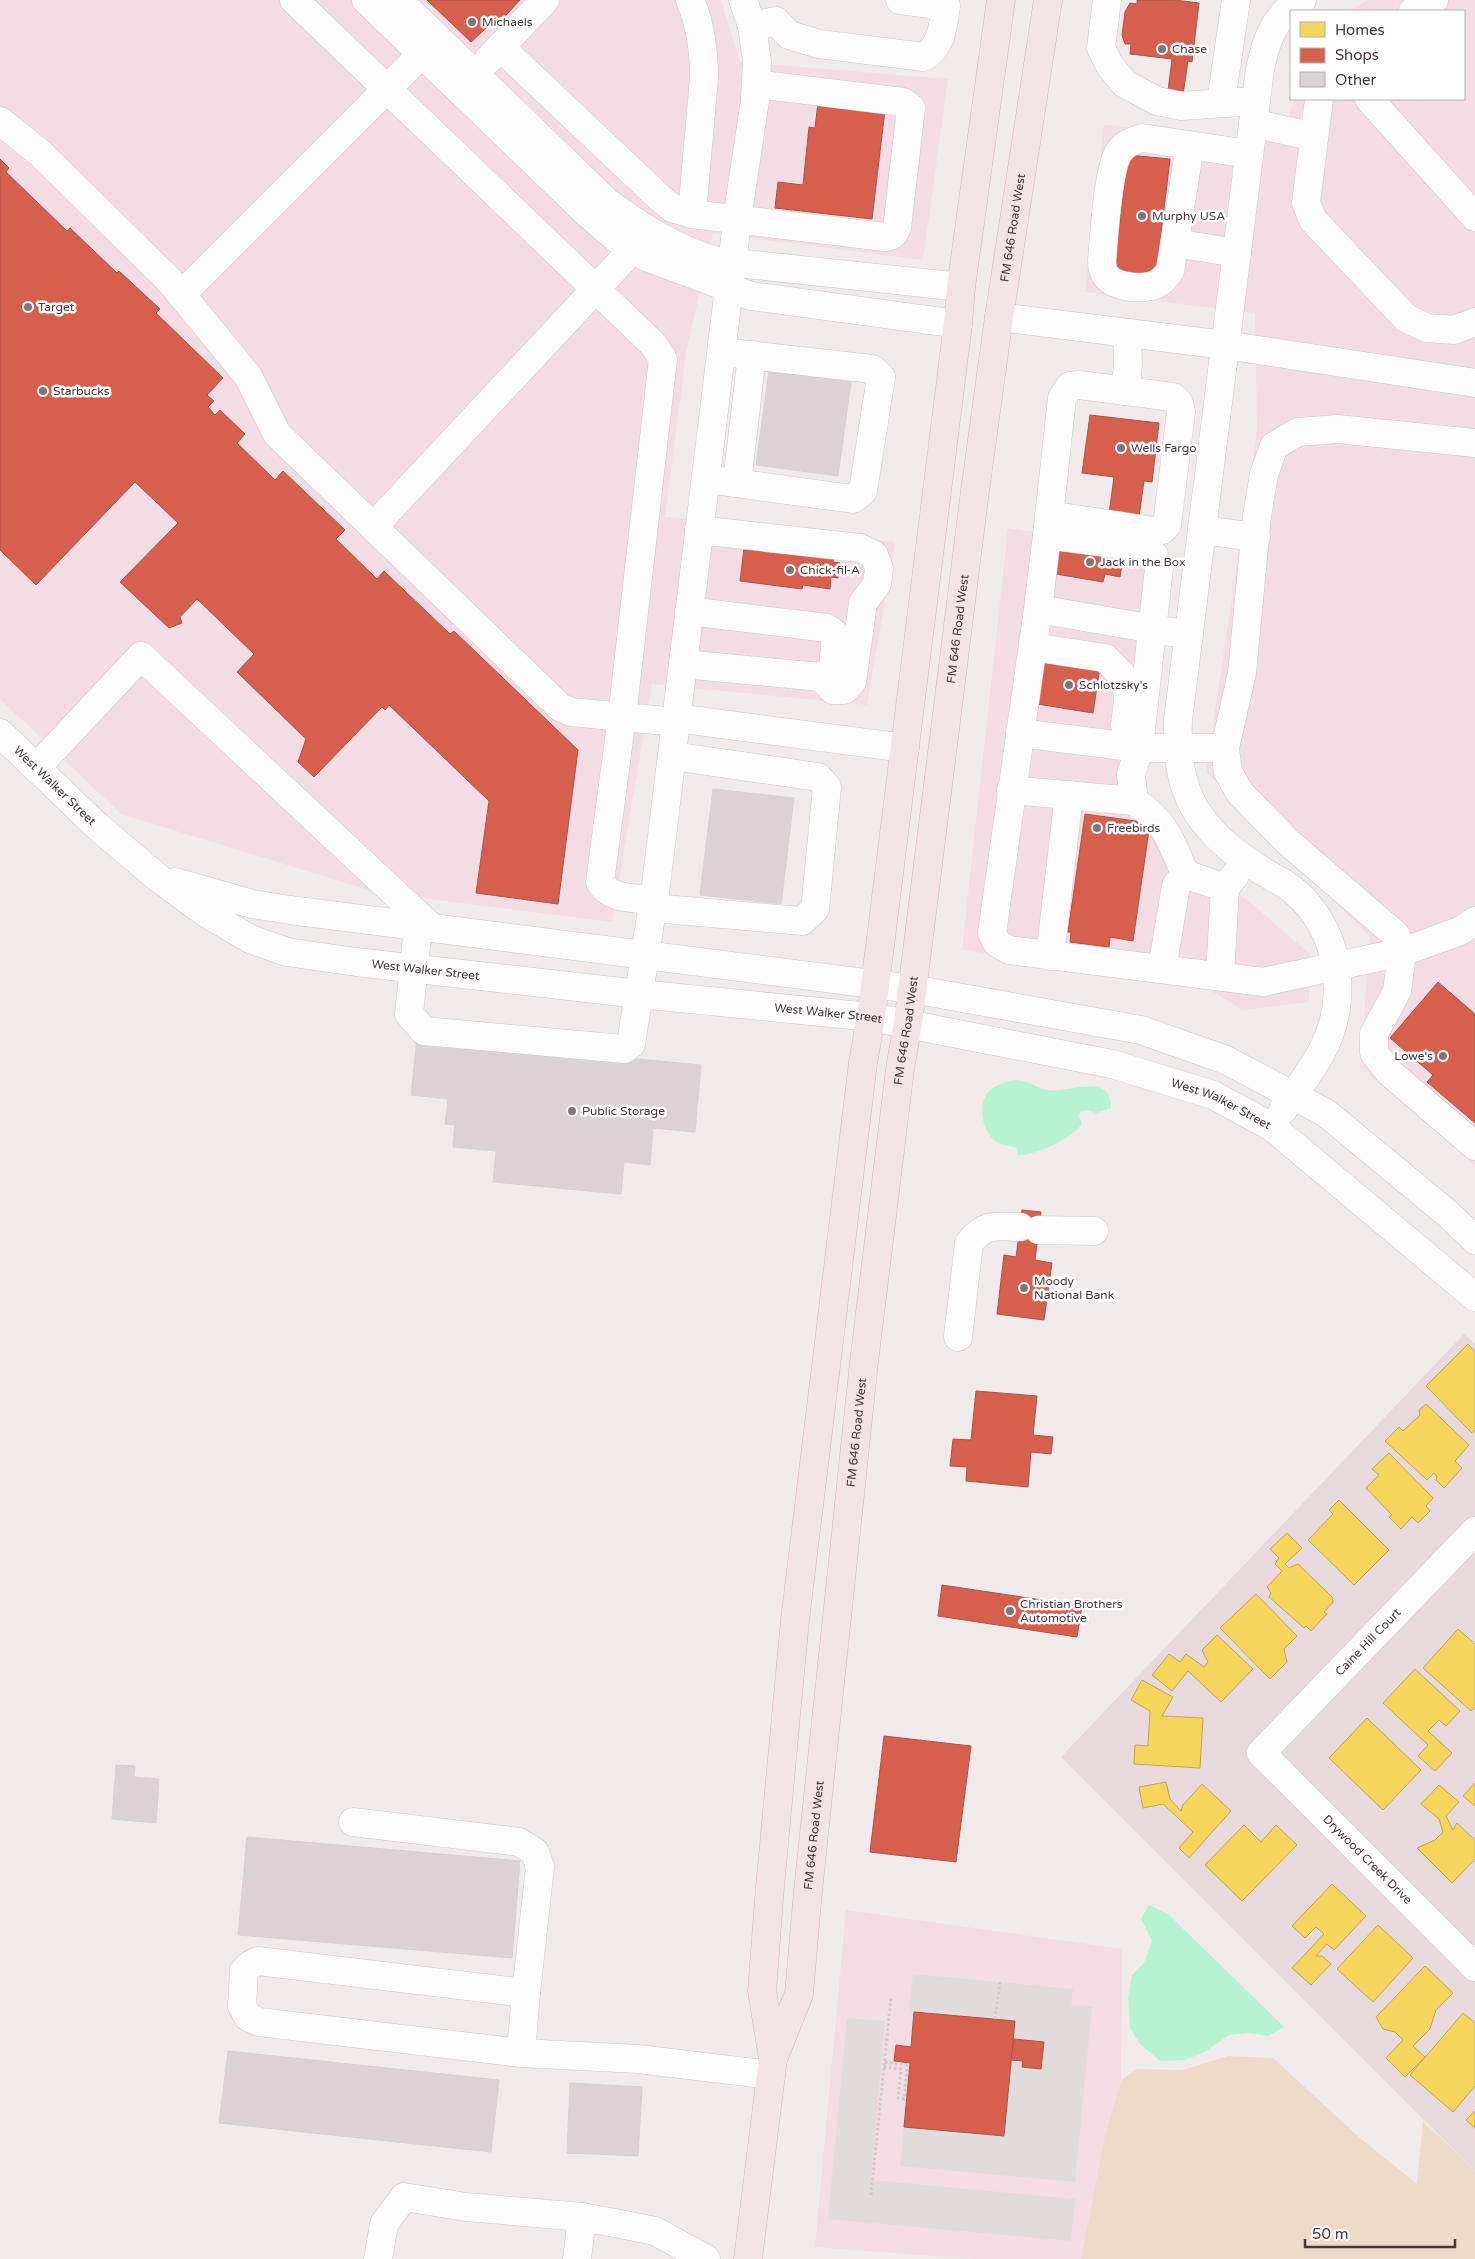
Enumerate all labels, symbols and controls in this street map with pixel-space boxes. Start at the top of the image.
legend [1290,10,1465,100]
place label: Michaels [482,15,533,29]
marker: Michaels [466,16,478,28]
text: Homes [1335,21,1385,39]
place label: Chase [1172,42,1207,56]
marker: Chase [1156,43,1168,55]
text: Shops [1335,46,1379,64]
text: Other [1335,71,1377,89]
street label: FM 646 Road West [997,172,1028,283]
place label: Murphy USA [1152,209,1225,223]
marker: Murphy USA [1136,210,1148,222]
place label: Target [38,300,75,314]
marker: Target [22,301,34,313]
place label: Starbucks [53,384,110,398]
marker: Starbucks [37,385,49,397]
place label: Wells Fargo [1131,441,1197,455]
marker: Wells Fargo [1115,442,1127,454]
place label: Jack in the Box [1100,555,1186,569]
marker: Jack in the Box [1084,556,1096,568]
place label: Chick-fil-A [800,563,860,577]
marker: Chick-fil-A [784,564,796,576]
street label: FM 646 Road West [944,573,971,684]
place label: Schlotzsky's [1079,678,1148,692]
marker: Schlotzsky's [1063,679,1075,691]
street label: West Walker Street [11,743,99,828]
place label: Freebirds [1107,821,1161,835]
marker: Freebirds [1091,822,1103,834]
street label: West Walker Street [371,957,481,983]
street label: FM 646 Road West [891,975,921,1086]
street label: West Walker Street [774,1000,884,1026]
place label: Lowe's [1394,1049,1433,1063]
marker: Lowe's [1437,1050,1449,1062]
street label: West Walker Street [1169,1076,1274,1132]
place label: Public Storage [582,1104,665,1118]
marker: Public Storage [566,1105,578,1117]
place label: Moody National Bank [1034,1274,1115,1302]
marker: Moody National Bank [1018,1282,1030,1294]
street label: FM 646 Road West [844,1377,869,1488]
place label: Christian Brothers Automotive [1020,1597,1123,1625]
marker: Christian Brothers Automotive [1004,1605,1016,1617]
street label: Caine Hill Court [1332,1605,1404,1679]
street label: FM 646 Road West [801,1780,827,1891]
street label: Drywood Creek Drive [1320,1812,1415,1907]
scale bar [1305,2216,1455,2248]
text: 50 m [1312,2225,1349,2243]

